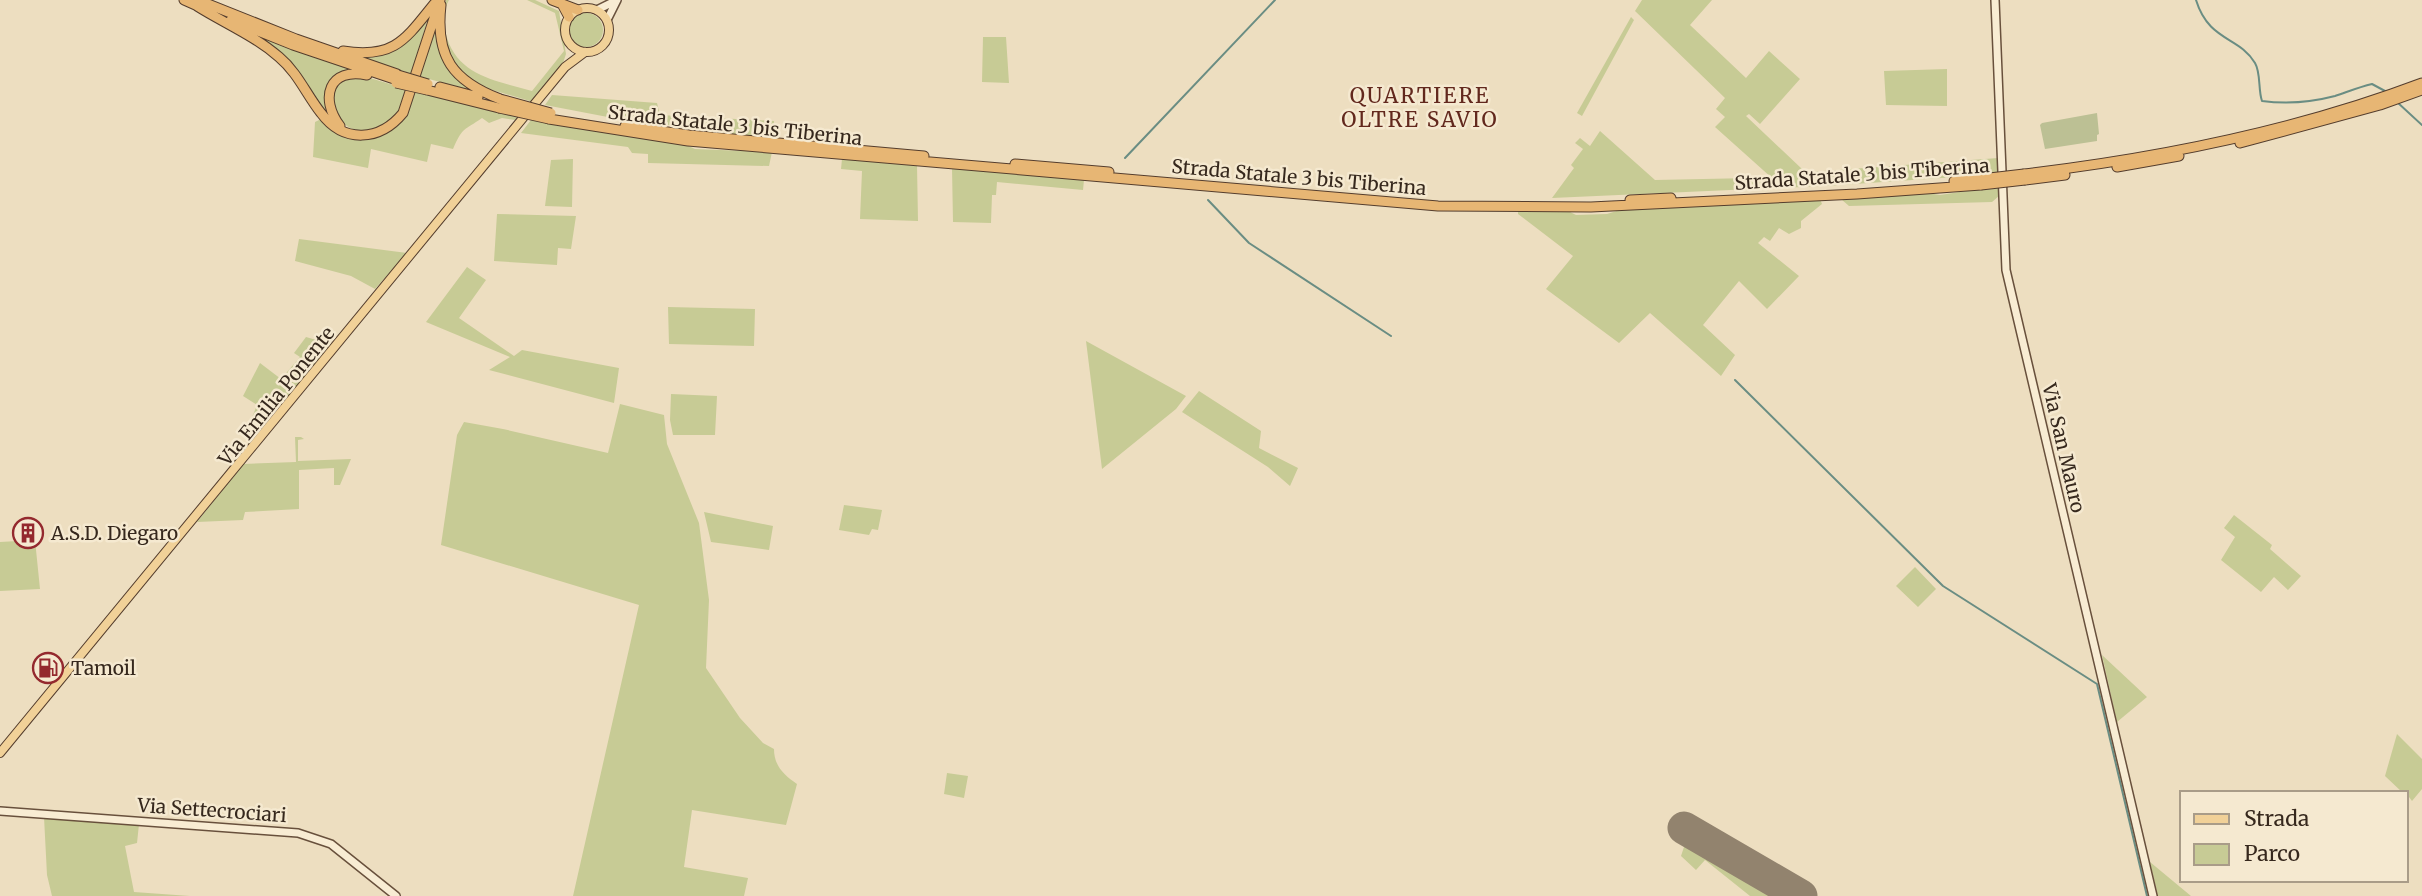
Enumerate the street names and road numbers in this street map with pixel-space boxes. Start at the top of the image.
street label: Strada Statale 3 bis Tiberina [607,100,863,150]
street label: Strada Statale 3 bis Tiberina [1734,153,1990,195]
street label: Strada Statale 3 bis Tiberina [1171,154,1427,200]
street label: Via Emilia Ponente [212,322,339,471]
street label: Via San Mauro [2037,380,2091,515]
street label: Via Settecrociari [136,793,287,827]

